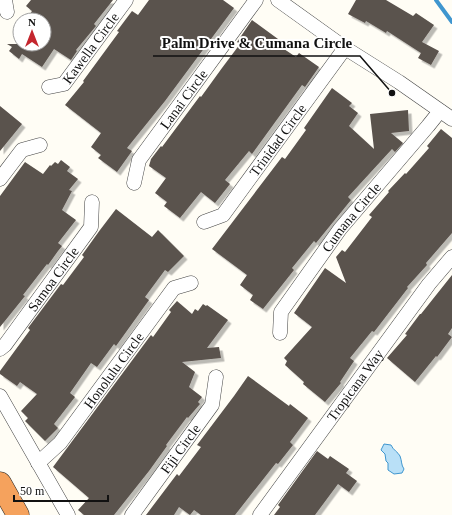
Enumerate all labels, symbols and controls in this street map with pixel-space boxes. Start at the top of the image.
street label: Kawella Circle [60,10,122,87]
north arrow [12,12,52,52]
text: N [28,16,36,28]
callout: Palm Drive & Cumana Circle [153,29,360,56]
text: Palm Drive & Cumana Circle [162,35,353,51]
street label: Lanai Circle [157,67,211,132]
street label: Trinidad Circle [247,101,309,179]
street label: Cumana Circle [319,180,384,255]
street label: Samoa Circle [25,244,82,314]
street label: Honolulu Circle [81,330,147,412]
street label: Tropicana Way [324,347,387,424]
street label: Fiji Circle [158,421,204,477]
scale bar [14,477,108,503]
text: 50 m [20,484,45,498]

